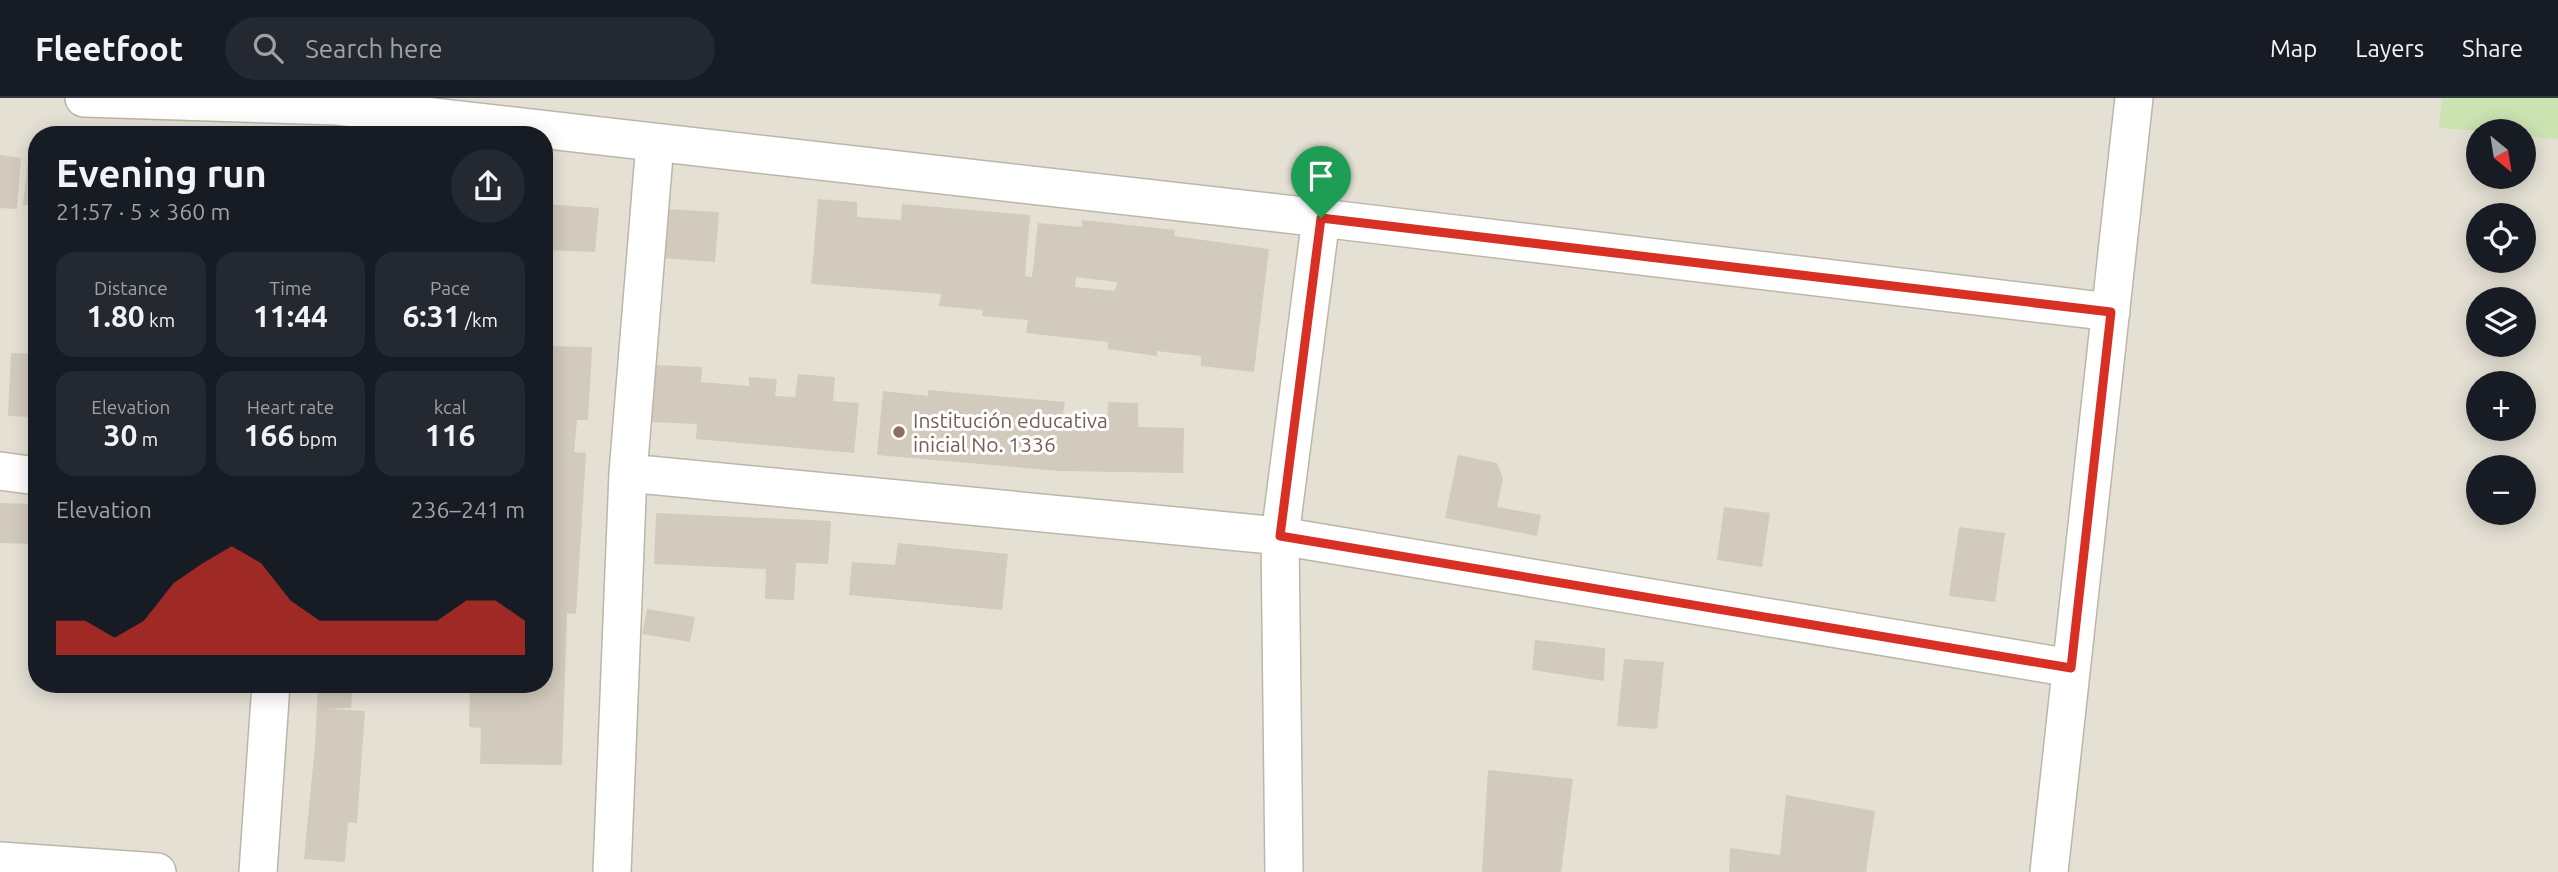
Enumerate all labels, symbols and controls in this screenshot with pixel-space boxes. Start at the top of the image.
search box [225,17,715,80]
icon: search [249,29,287,67]
text: Fleetfoot [35,30,183,67]
text: Search here [305,34,443,63]
text: Map [2270,35,2317,62]
text: Layers [2355,35,2424,62]
text: Share [2462,35,2523,62]
north arrow [2466,119,2536,189]
map controls [2466,119,2536,525]
pin [1291,146,1351,218]
button: share [451,149,525,223]
text: Evening run [56,152,267,194]
icon: arrive [1302,157,1340,195]
text: 21:57 · 5 × 360 m [56,199,230,224]
button: locate [2466,203,2536,273]
text: Distance [94,277,168,299]
text: Time [269,277,312,299]
text: Pace [430,277,470,299]
button: layers [2466,287,2536,357]
text: 1.80 [87,299,145,333]
text: 11:44 [253,299,328,333]
text: 6:31 [402,299,461,333]
text: km [145,309,175,331]
text: /km [461,309,498,331]
button: + [2466,371,2536,441]
text: Elevation [91,396,170,418]
text: Heart rate [247,396,334,418]
text: kcal [434,396,467,418]
place label: Institución educativa inicial No. 1336 [913,408,1108,456]
text: 30 [104,418,137,452]
text: 166 [244,418,294,452]
text: 116 [425,418,476,452]
marker: Institución educativa inicial No. 1336 [891,424,907,440]
text: m [137,428,158,450]
text: bpm [294,428,337,450]
button: − [2466,455,2536,525]
text: Elevation [56,497,152,522]
text: 236–241 m [411,497,525,522]

